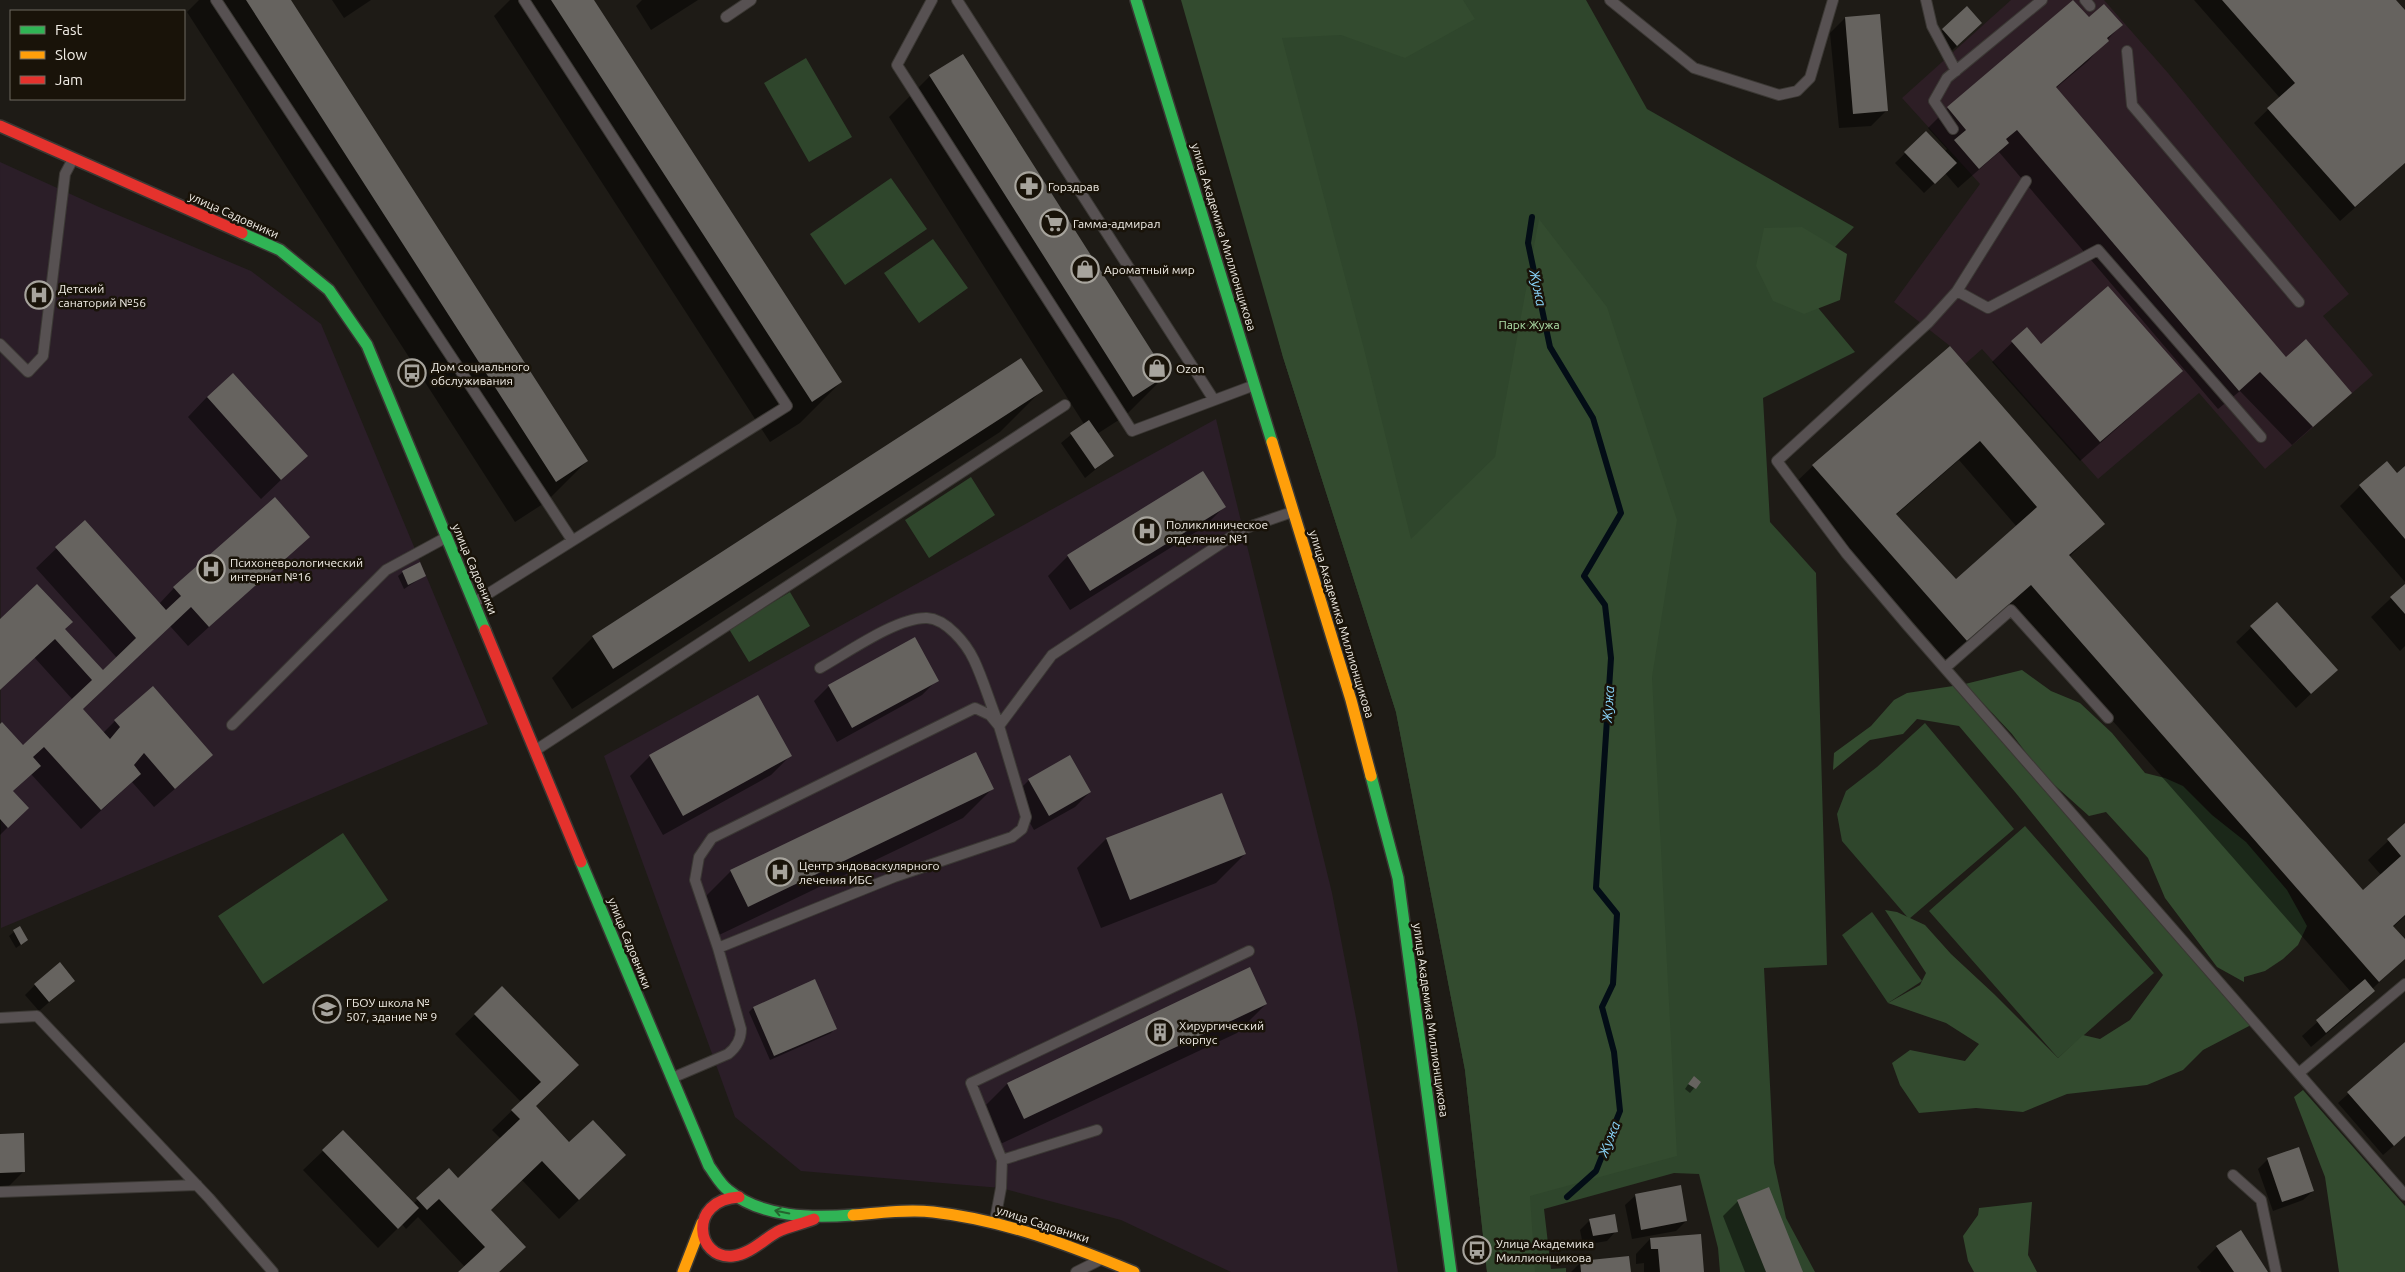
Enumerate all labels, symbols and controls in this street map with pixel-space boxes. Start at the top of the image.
legend [10,10,185,100]
text: Fast [55,21,83,38]
text: Slow [55,46,88,63]
text: Jam [55,71,83,88]
street label: улица Академика Миллионщикова [1189,142,1259,332]
pharmacy icon: Горздрав [1014,171,1044,201]
place label: Горздрав [1048,180,1099,193]
street label: улица Садовники [187,189,281,241]
supermarket icon: Гамма-адмирал [1039,208,1069,238]
place label: Гамма-адмирал [1073,217,1160,230]
shop icon: Ароматный мир [1070,254,1100,284]
place label: Ароматный мир [1104,263,1195,276]
water label: Жужа [1526,267,1550,308]
hospital icon: Детский санаторий №56 [24,280,54,310]
place label: Детский санаторий №56 [58,282,146,309]
park label: Парк Жужа [1498,318,1560,331]
shop icon: Ozon [1142,353,1172,383]
bus stop icon: Дом социального обслуживания [397,358,427,388]
place label: Дом социального обслуживания [431,360,530,387]
place label: Ozon [1176,362,1205,375]
hospital icon: Поликлиническое отделение №1 [1132,516,1162,546]
place label: Поликлиническое отделение №1 [1166,518,1268,545]
street label: улица Садовники [450,522,500,616]
street label: улица Академика Миллионщикова [1307,529,1377,719]
hospital icon: Психоневрологический интернат №16 [196,554,226,584]
place label: Психоневрологический интернат №16 [230,556,363,583]
water label: Жужа [1599,685,1617,724]
hospital icon: Центр эндоваскулярного лечения ИБС [765,857,795,887]
place label: Центр эндоваскулярного лечения ИБС [799,859,940,886]
street label: улица Садовники [606,896,654,990]
street label: улица Академика Миллионщикова [1411,922,1451,1118]
school or university icon: ГБОУ школа № 507, здание № 9 [312,994,342,1024]
place label: ГБОУ школа № 507, здание № 9 [346,996,437,1023]
building icon: Хирургический корпус [1145,1017,1175,1047]
place label: Хирургический корпус [1179,1019,1264,1046]
water label: Жужа [1594,1118,1623,1160]
street label: улица Садовники [995,1203,1091,1245]
one-way arrow [775,1207,791,1217]
bus stop icon: Улица Академика Миллионщикова [1462,1235,1492,1265]
place label: Улица Академика Миллионщикова [1496,1237,1594,1264]

